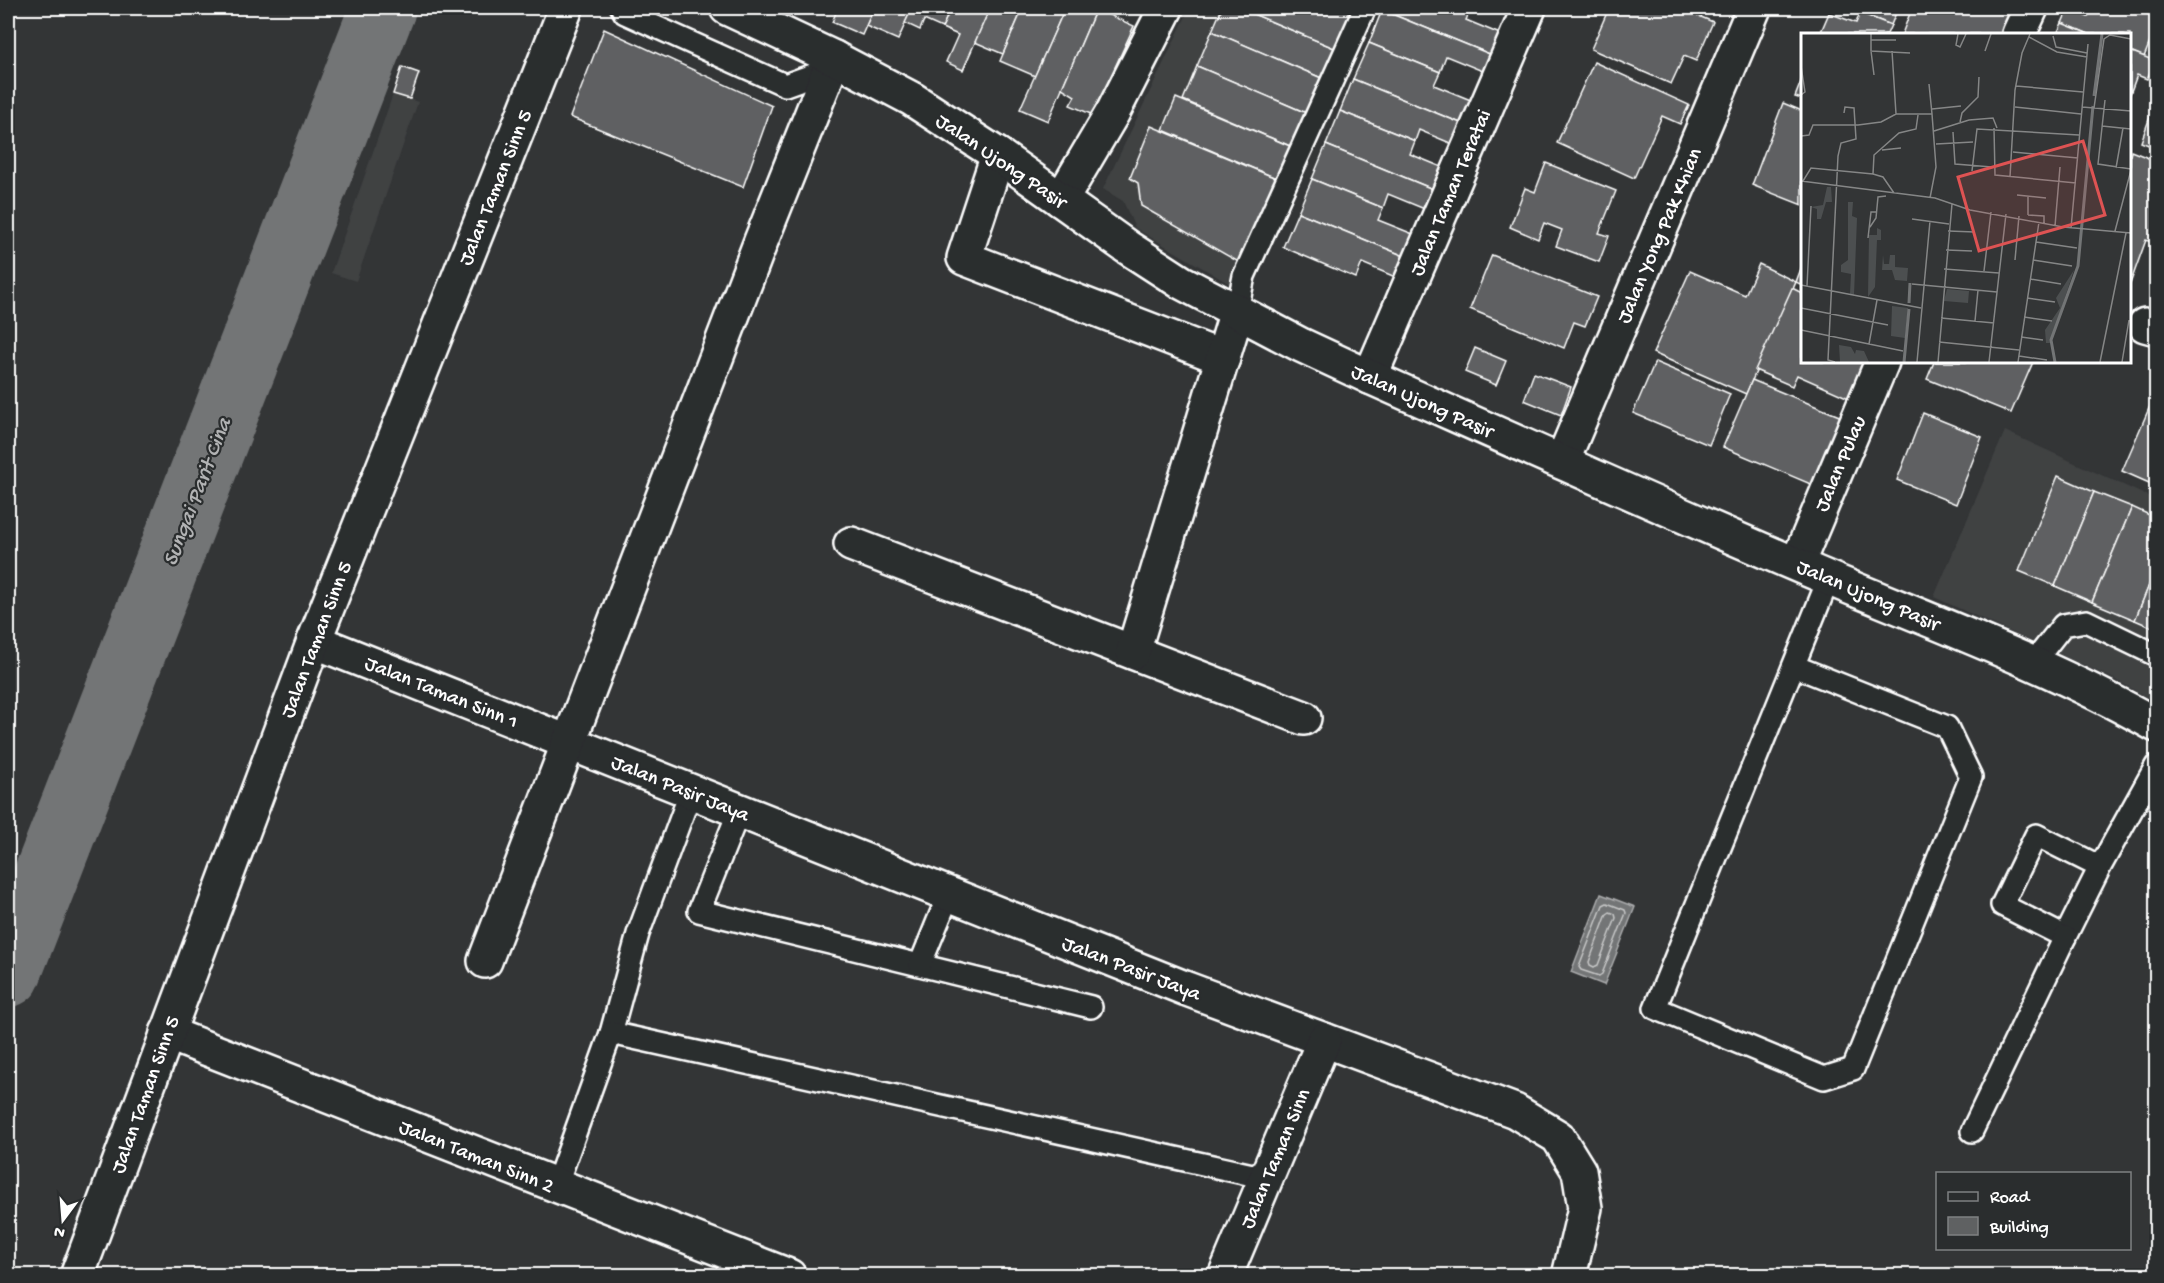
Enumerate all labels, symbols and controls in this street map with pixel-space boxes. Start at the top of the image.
inset map [1801,33,2131,363]
street label: Jalan Taman Sinn 5 [455,107,540,270]
street label: Jalan Taman Teratai [1406,107,1499,280]
street label: Jalan Ujong Pasir [930,110,1072,217]
street label: Jalan Yong Pak Khian [1613,145,1709,328]
street label: Jalan Ujong Pasir [1347,361,1498,446]
water label: Sungai Parit Cina [159,413,239,570]
street label: Jalan Pulau [1811,413,1874,516]
street label: Jalan Ujong Pasir [1792,556,1944,639]
street label: Jalan Taman Sinn 5 [277,558,360,722]
street label: Jalan Taman Sinn 1 [360,652,521,736]
street label: Jalan Pasir Jaya [607,751,754,830]
street label: Jalan Pasir Jaya [1058,932,1205,1009]
street label: Jalan Taman Sinn 5 [107,1013,187,1177]
street label: Jalan Taman Sinn [1237,1086,1318,1233]
street label: Jalan Taman Sinn 2 [395,1116,557,1201]
legend [1936,1172,2131,1250]
text: Road [1990,1188,2031,1209]
north arrow [33,1190,93,1250]
text: Building [1989,1218,2049,1239]
text: N [52,1220,67,1242]

